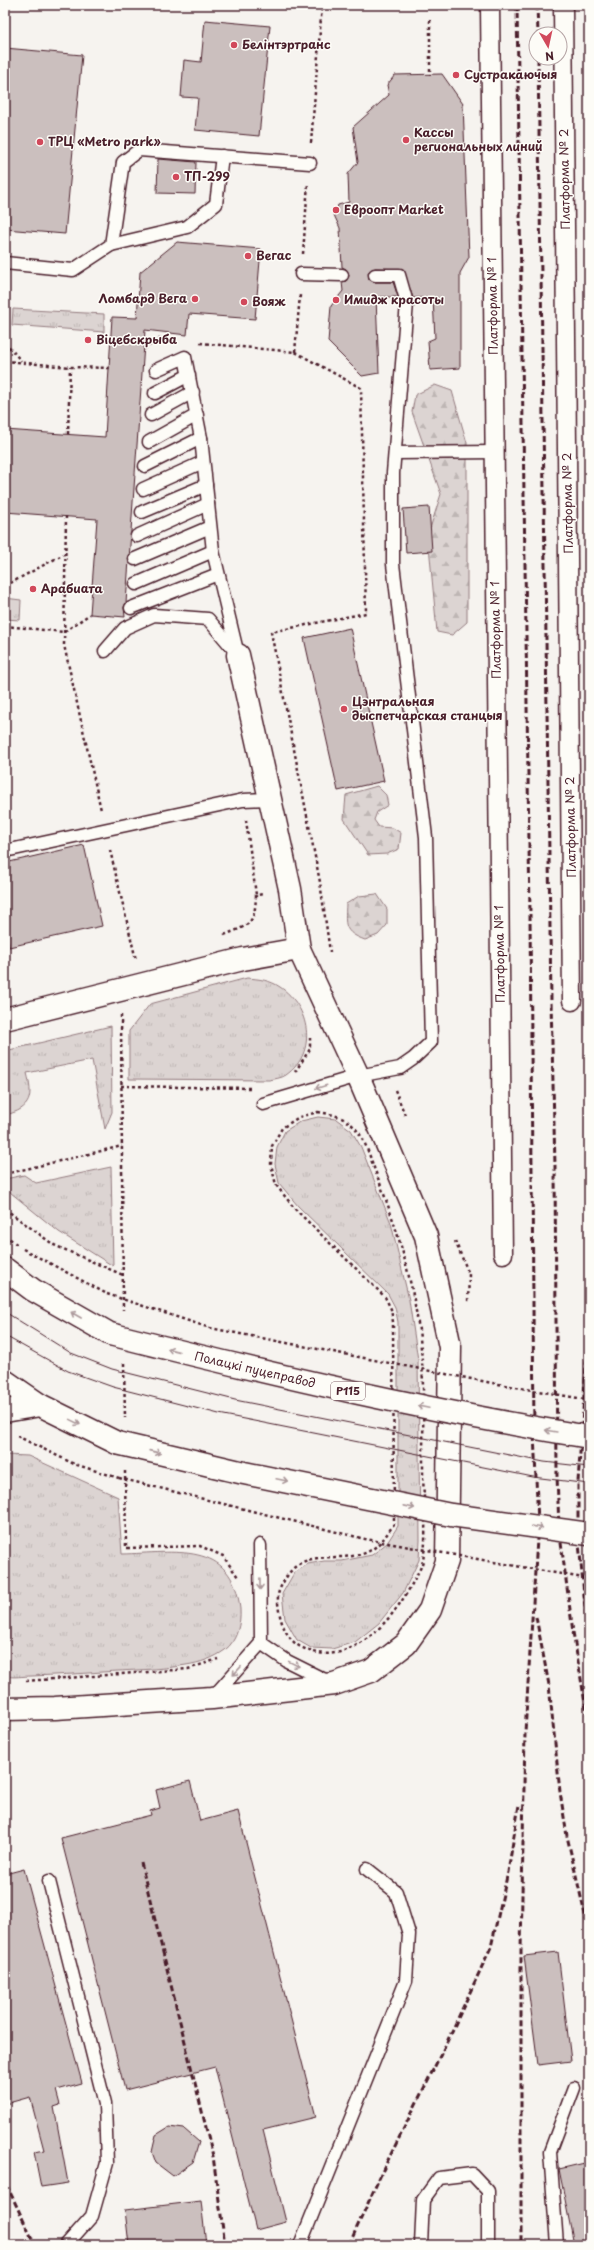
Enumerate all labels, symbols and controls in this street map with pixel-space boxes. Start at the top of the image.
north arrow [528,26,568,66]
place label: Белінтэртранс [242,35,331,53]
marker: Белінтэртранс [229,40,239,50]
text: N [544,47,555,65]
place label: Сустракаючыя [464,65,557,83]
marker: Сустракаючыя [451,70,461,80]
place label: Кассы региональных линий [414,123,543,155]
street label: Платформа № 2 [554,128,574,230]
place label: ТРЦ «Metro park» [48,132,161,150]
marker: Кассы региональных линий [401,135,411,145]
marker: ТРЦ «Metro park» [35,137,45,147]
place label: ТП-299 [184,167,230,185]
marker: ТП-299 [171,172,181,182]
place label: Евроопт Market [344,200,444,218]
marker: Евроопт Market [331,205,341,215]
place label: Вегас [256,246,292,264]
marker: Вегас [243,251,253,261]
street label: Платформа № 1 [482,257,502,355]
place label: Ломбард Вега [98,289,187,307]
place label: Имидж красоты [344,290,444,308]
place label: Вояж [252,292,287,310]
marker: Ломбард Вега [190,294,200,304]
marker: Имидж красоты [331,295,341,305]
marker: Вояж [239,297,249,307]
place label: Віцебскрыба [96,330,177,348]
marker: Віцебскрыба [83,335,93,345]
street label: Платформа № 2 [557,452,577,554]
place label: Арабиата [41,579,104,597]
street label: Платформа № 1 [485,581,505,679]
marker: Арабиата [28,584,38,594]
place label: Цэнтральная дыспетчарская станцыя [352,692,503,724]
marker: Цэнтральная дыспетчарская станцыя [339,704,349,714]
street label: Платформа № 2 [560,776,580,878]
street label: Платформа № 1 [489,905,509,1003]
one-way arrow [314,1084,327,1091]
one-way arrow [70,1310,82,1318]
one-way arrow [167,1346,180,1353]
street label: Полацкі пуцеправод [193,1346,318,1392]
road number: Р115 [331,1382,365,1400]
one-way arrow [417,1403,430,1411]
one-way arrow [69,1419,81,1426]
one-way arrow [544,1427,557,1435]
one-way arrow [148,1448,161,1456]
one-way arrow [275,1477,288,1485]
one-way arrow [402,1503,415,1511]
one-way arrow [530,1523,543,1531]
one-way arrow [256,1577,264,1590]
one-way arrow [287,1661,299,1668]
one-way arrow [233,1666,242,1676]

